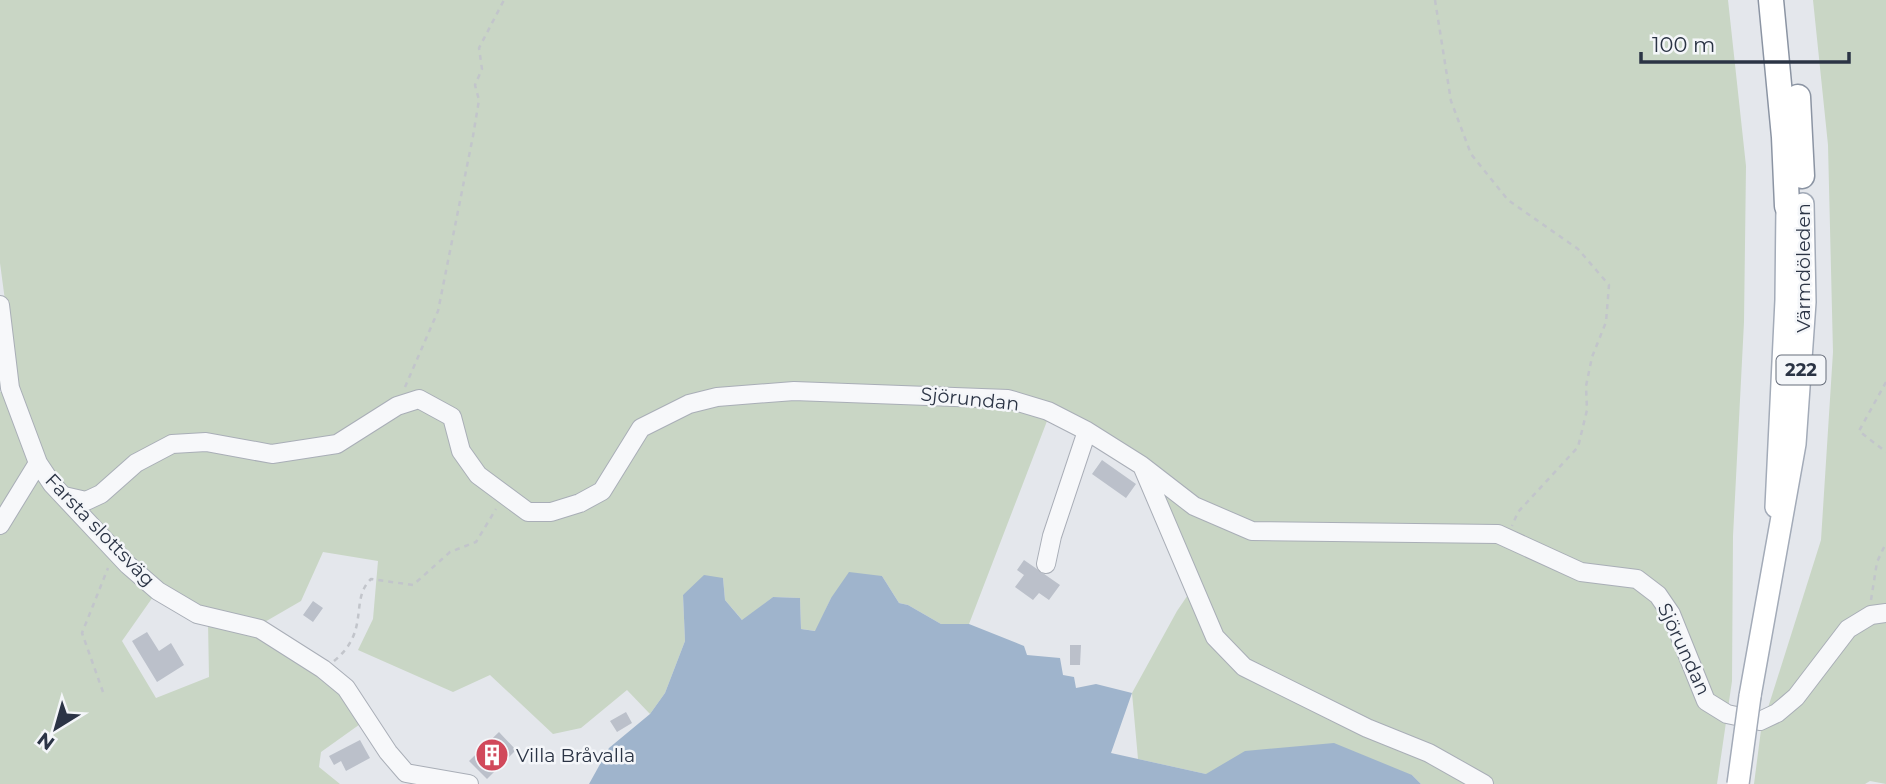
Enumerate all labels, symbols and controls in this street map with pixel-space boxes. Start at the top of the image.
scale bar [1641,21,1849,65]
text: 100 m [1652,32,1715,57]
street label: Värmdöleden [1792,203,1815,333]
road number: 222 [1776,356,1826,384]
street label: Sjörundan [920,382,1020,416]
street label: Farsta slottsväg [40,469,160,591]
street label: Sjörundan [1653,599,1715,699]
north arrow [21,693,91,763]
text: N [33,727,59,755]
building icon: Villa Bråvalla [473,736,511,774]
place label: Villa Bråvalla [516,744,635,767]

